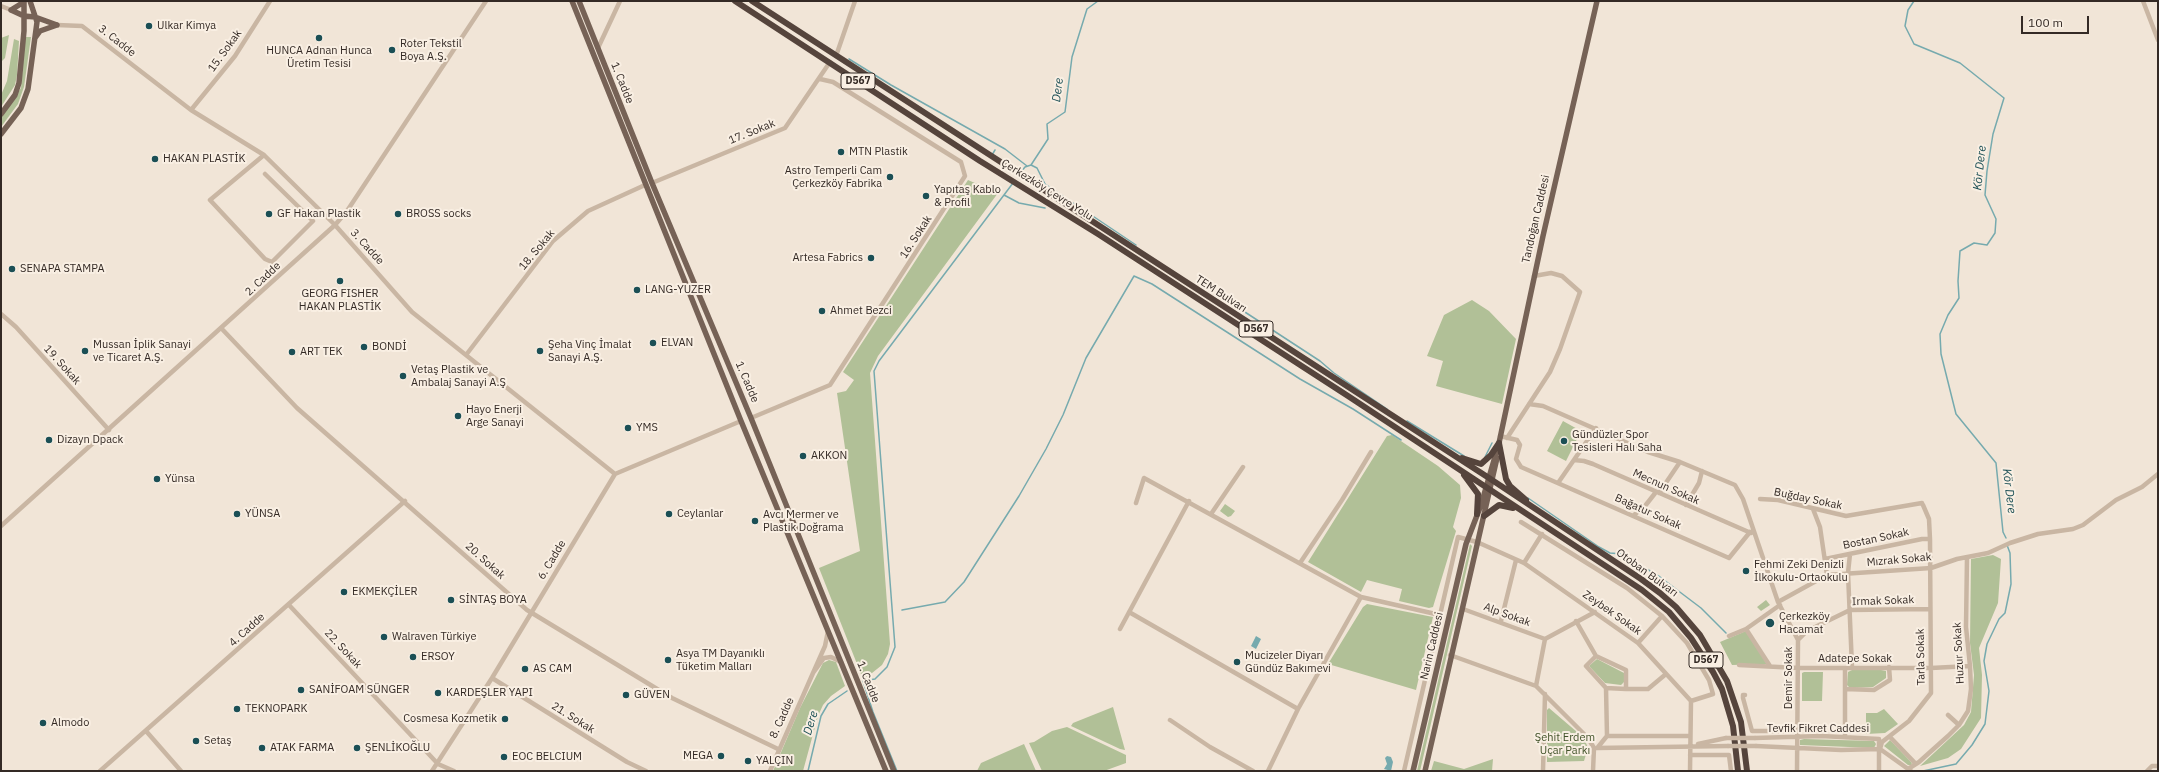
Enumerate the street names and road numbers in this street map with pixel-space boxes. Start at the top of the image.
street label: 3. Cadde [96,22,138,60]
street label: 15. Sokak [205,27,245,75]
street label: 1. Cadde [608,60,636,106]
road number: D567 [841,73,875,89]
street label: 17. Sokak [727,117,777,147]
street label: Çerkezköy Çevre Yolu [999,156,1095,224]
street label: Tandoğan Caddesi [1519,174,1553,264]
street label: 16. Sokak [897,213,935,261]
street label: 3. Cadde [347,226,387,268]
street label: 18. Sokak [516,227,558,273]
street label: 2. Cadde [243,259,283,299]
street label: TEM Bulvarı [1193,273,1249,315]
road number: D567 [1239,321,1273,337]
street label: 19. Sokak [41,342,83,388]
street label: 1. Cadde [732,359,762,405]
street label: Mecnun Sokak [1631,466,1701,508]
street label: Buğday Sokak [1773,485,1843,513]
street label: Bağatur Sokak [1613,491,1683,533]
street label: Bostan Sokak [1842,526,1910,552]
street label: 6. Cadde [535,538,569,582]
street label: 20. Sokak [462,540,508,582]
street label: Otoban Bulvarı [1614,546,1680,600]
street label: Mızrak Sokak [1866,551,1932,569]
street label: Zeybek Sokak [1580,588,1644,638]
street label: Irmak Sokak [1852,593,1914,609]
street label: Alp Sokak [1482,600,1532,630]
street label: 4. Cadde [226,610,268,650]
street label: Narin Caddesi [1418,611,1446,681]
street label: Huzur Sokak [1951,622,1967,684]
street label: 22. Sokak [322,627,364,671]
street label: Tarla Sokak [1914,628,1928,686]
street label: Demir Sokak [1782,647,1796,709]
road number: D567 [1689,652,1723,668]
street label: Adatepe Sokak [1818,652,1892,666]
street label: 1. Cadde [854,659,882,705]
street label: 8. Cadde [767,695,797,741]
street label: 21. Sokak [549,699,597,737]
street label: Tevfik Fikret Caddesi [1767,722,1869,736]

